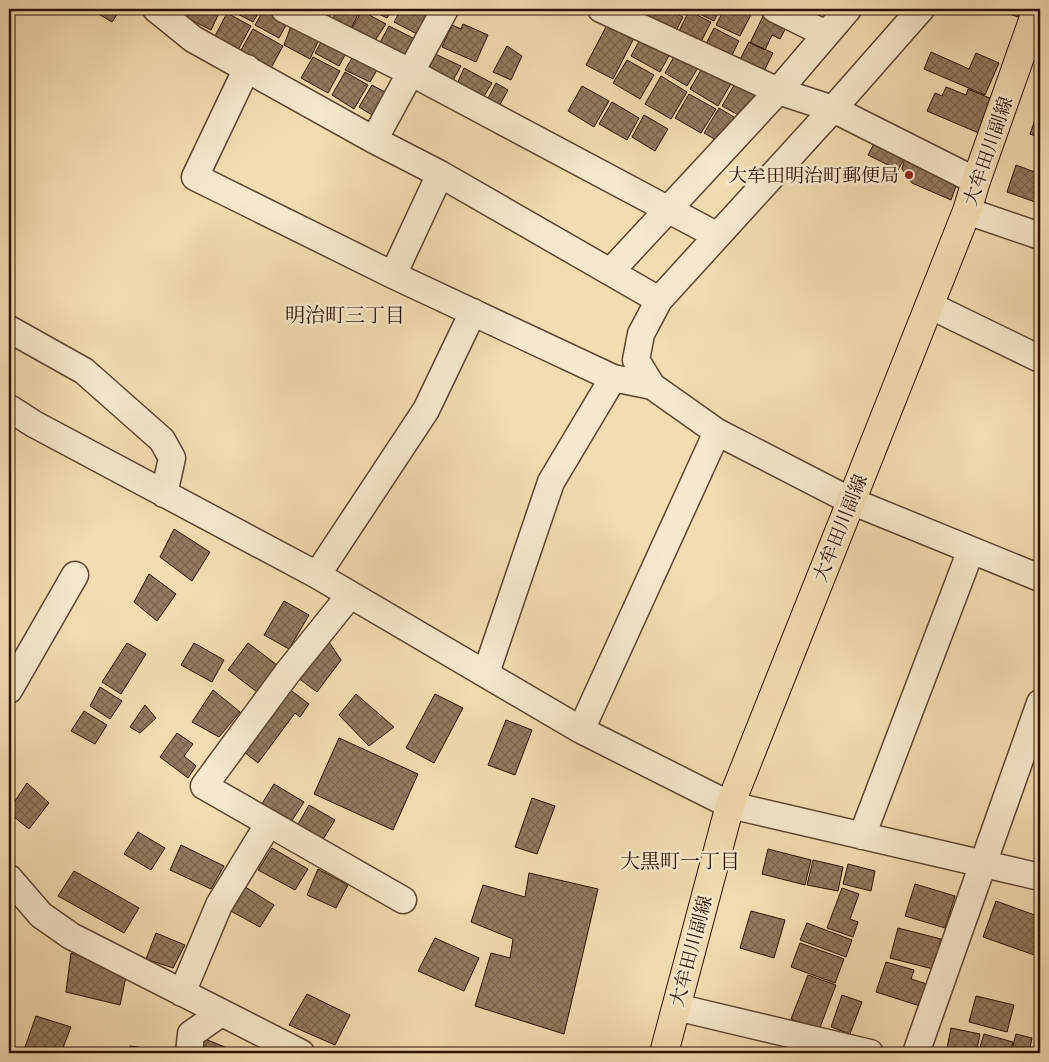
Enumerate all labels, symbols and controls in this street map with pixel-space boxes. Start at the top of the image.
street label: 大牟田川副線 [958,93,1018,209]
place label: 大牟田明治町郵便局 [728,163,899,188]
marker: 大牟田明治町郵便局 [903,169,915,181]
district label: 明治町三丁目 [285,302,405,328]
street label: 大牟田川副線 [807,470,873,586]
district label: 大黒町一丁目 [620,848,740,874]
street label: 大牟田川副線 [664,893,718,1009]

